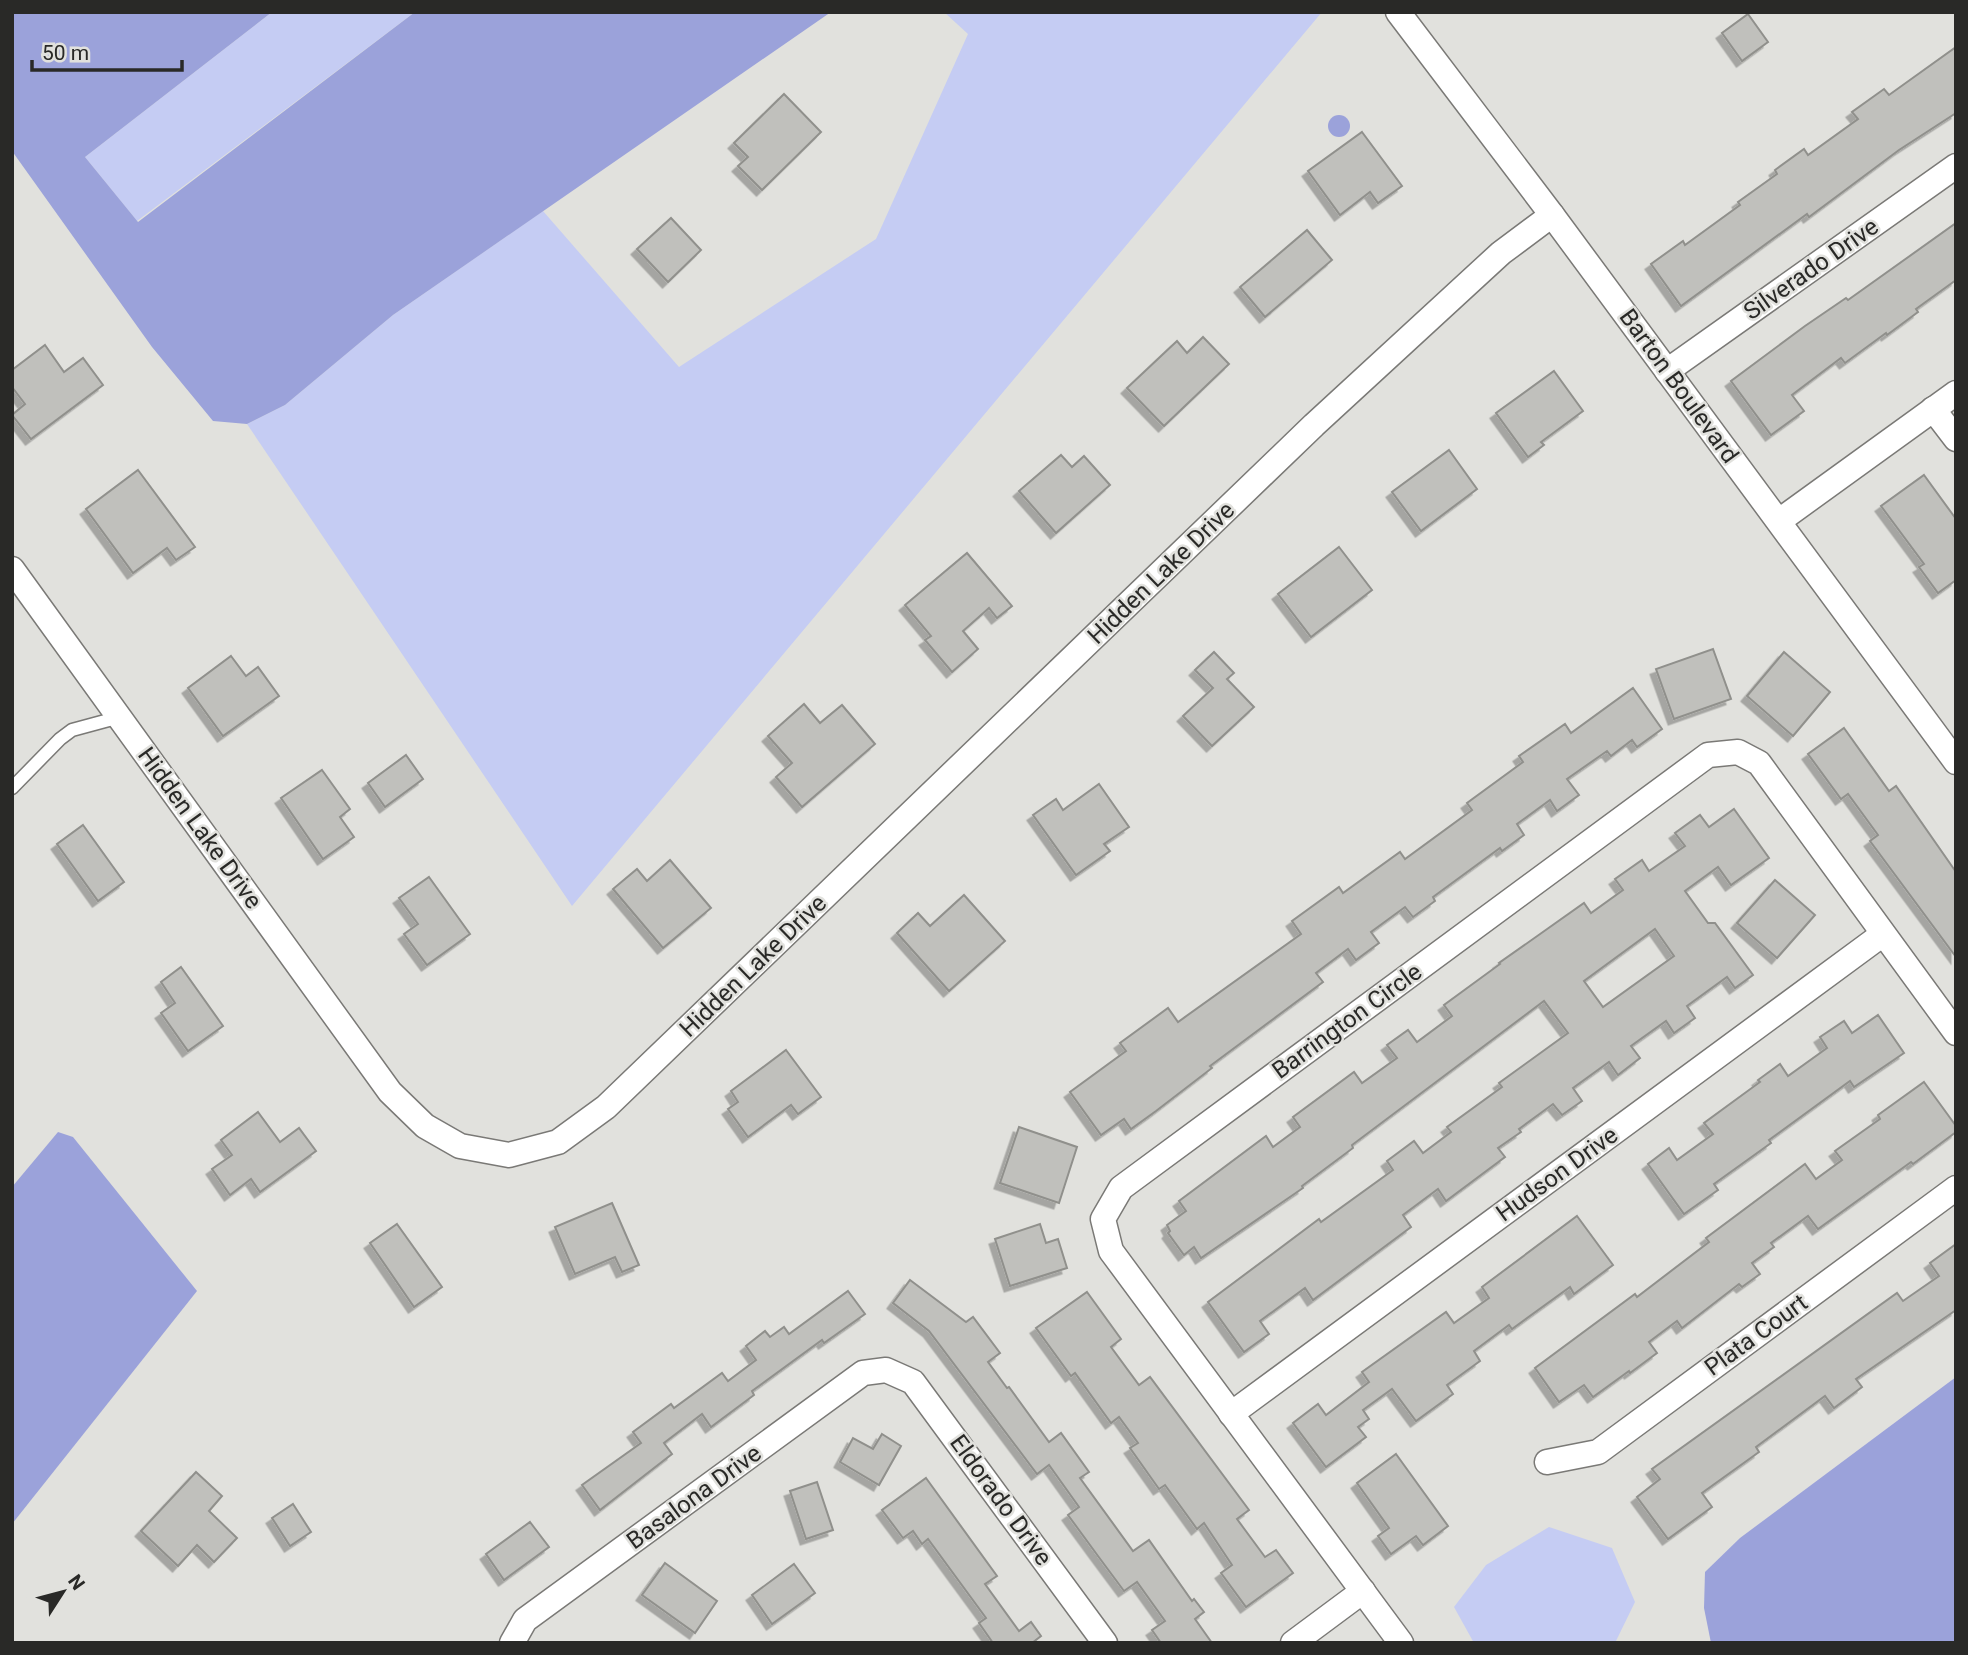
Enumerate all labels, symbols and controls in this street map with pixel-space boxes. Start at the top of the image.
scale bar [32,28,182,72]
text: 50 m [42,41,89,65]
street label: Silverado Drive [1738,212,1884,326]
street label: Barton Boulevard [1614,304,1744,468]
street label: Hidden Lake Drive [1082,496,1240,650]
street label: Hidden Lake Drive [132,742,268,914]
street label: Hidden Lake Drive [674,889,832,1043]
street label: Barrington Circle [1267,957,1427,1085]
street label: Hudson Drive [1491,1121,1623,1227]
street label: Plata Court [1699,1288,1813,1382]
street label: Eldorado Drive [944,1429,1058,1571]
street label: Basalona Drive [621,1439,767,1555]
north arrow [28,1557,98,1627]
text: N [63,1570,90,1594]

